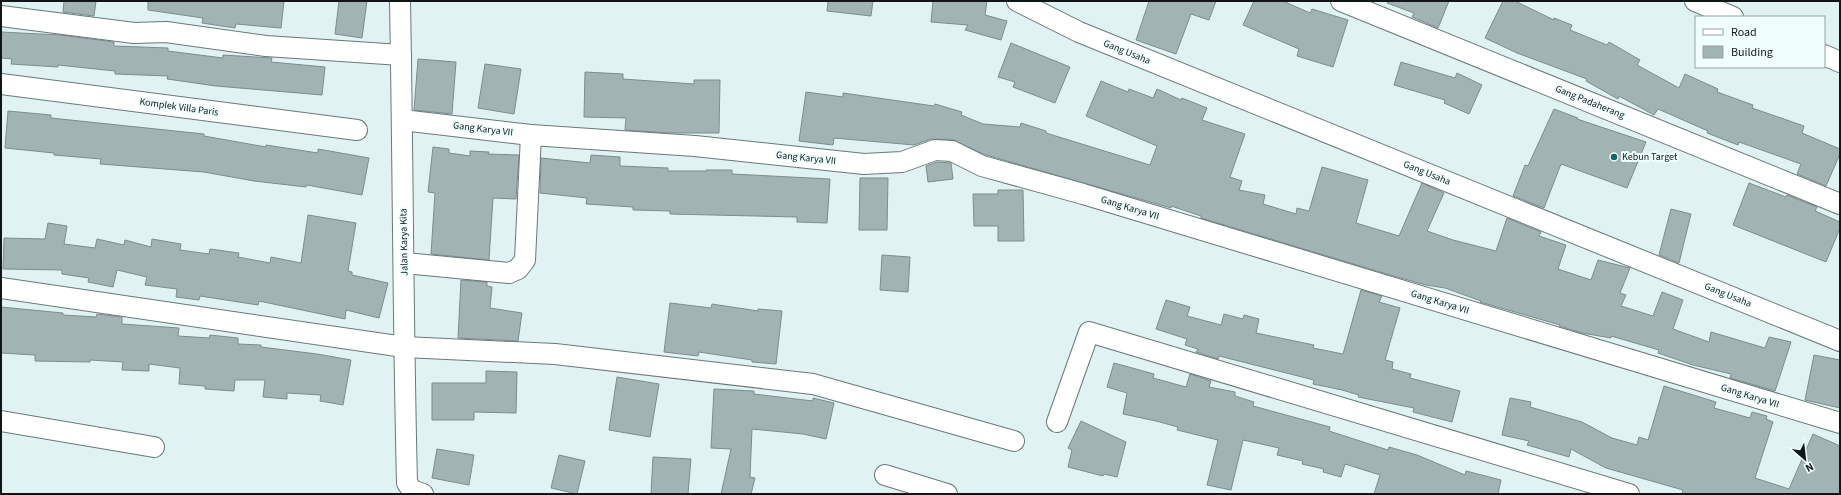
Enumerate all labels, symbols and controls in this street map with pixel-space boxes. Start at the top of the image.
legend [1695,16,1825,68]
text: Road [1731,24,1757,41]
street label: Gang Usaha [1101,36,1153,68]
text: Building [1731,44,1773,61]
street label: Gang Padaherang [1553,82,1627,122]
street label: Komplek Villa Paris [139,95,219,119]
street label: Gang Karya VII [452,118,514,140]
street label: Gang Karya VII [775,148,837,168]
place label: Kebun Target [1622,150,1678,164]
marker: Kebun Target [1609,152,1619,162]
street label: Gang Usaha [1401,157,1453,189]
street label: Gang Karya VII [1099,193,1161,223]
street label: Jalan Karya Kita [396,208,412,276]
street label: Gang Usaha [1702,279,1754,311]
street label: Gang Karya VII [1409,287,1471,317]
street label: Gang Karya VII [1719,381,1781,411]
north arrow [1785,439,1825,479]
text: N [1803,459,1816,476]

